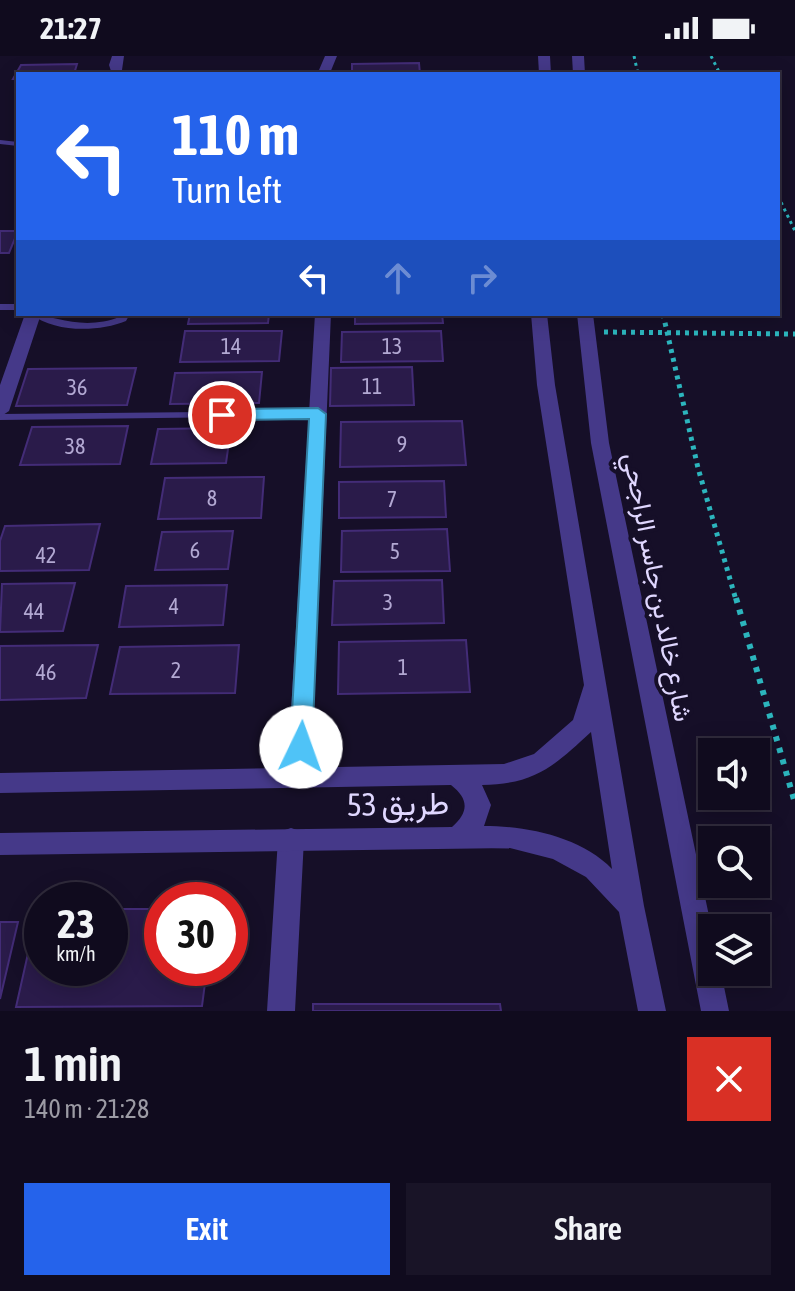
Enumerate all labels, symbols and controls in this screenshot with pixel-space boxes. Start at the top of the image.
text: 21:27 [40,11,102,45]
text: 110 m [172,103,299,167]
icon: left [40,104,144,208]
text: Turn left [172,169,282,211]
icon: left [292,256,336,300]
icon: ahead [376,256,420,300]
icon: right [460,256,504,300]
house number: 14 [221,333,241,359]
house number: 13 [382,333,402,359]
house number: 11 [362,373,382,399]
house number: 36 [67,374,87,400]
pin [188,381,256,449]
icon: arrive [200,393,244,437]
house number: 9 [397,431,407,457]
house number: 38 [65,433,85,459]
street label: شارع خالد بن جاسر الراجحي [611,450,699,725]
house number: 8 [207,485,217,511]
house number: 7 [387,486,397,512]
house number: 6 [190,537,200,563]
house number: 5 [390,538,400,564]
house number: 42 [36,542,56,568]
house number: 3 [383,589,393,615]
house number: 4 [169,593,179,619]
house number: 44 [24,598,44,624]
house number: 1 [398,654,408,680]
house number: 2 [171,657,181,683]
house number: 46 [36,659,56,685]
position arrow [259,705,343,789]
map controls [698,738,770,986]
button: sound [698,738,770,810]
street label: طريق 53 [347,784,450,825]
button: search [698,826,770,898]
speed limit sign: 30 [144,882,248,986]
text: 23 [57,901,95,946]
button: layers [698,914,770,986]
text: km/h [56,942,96,965]
text: 1 min [24,1036,122,1091]
button: close [687,1037,771,1121]
text: 140 m · 21:28 [24,1094,149,1124]
button: Exit [24,1183,390,1275]
button: Share [406,1183,771,1275]

